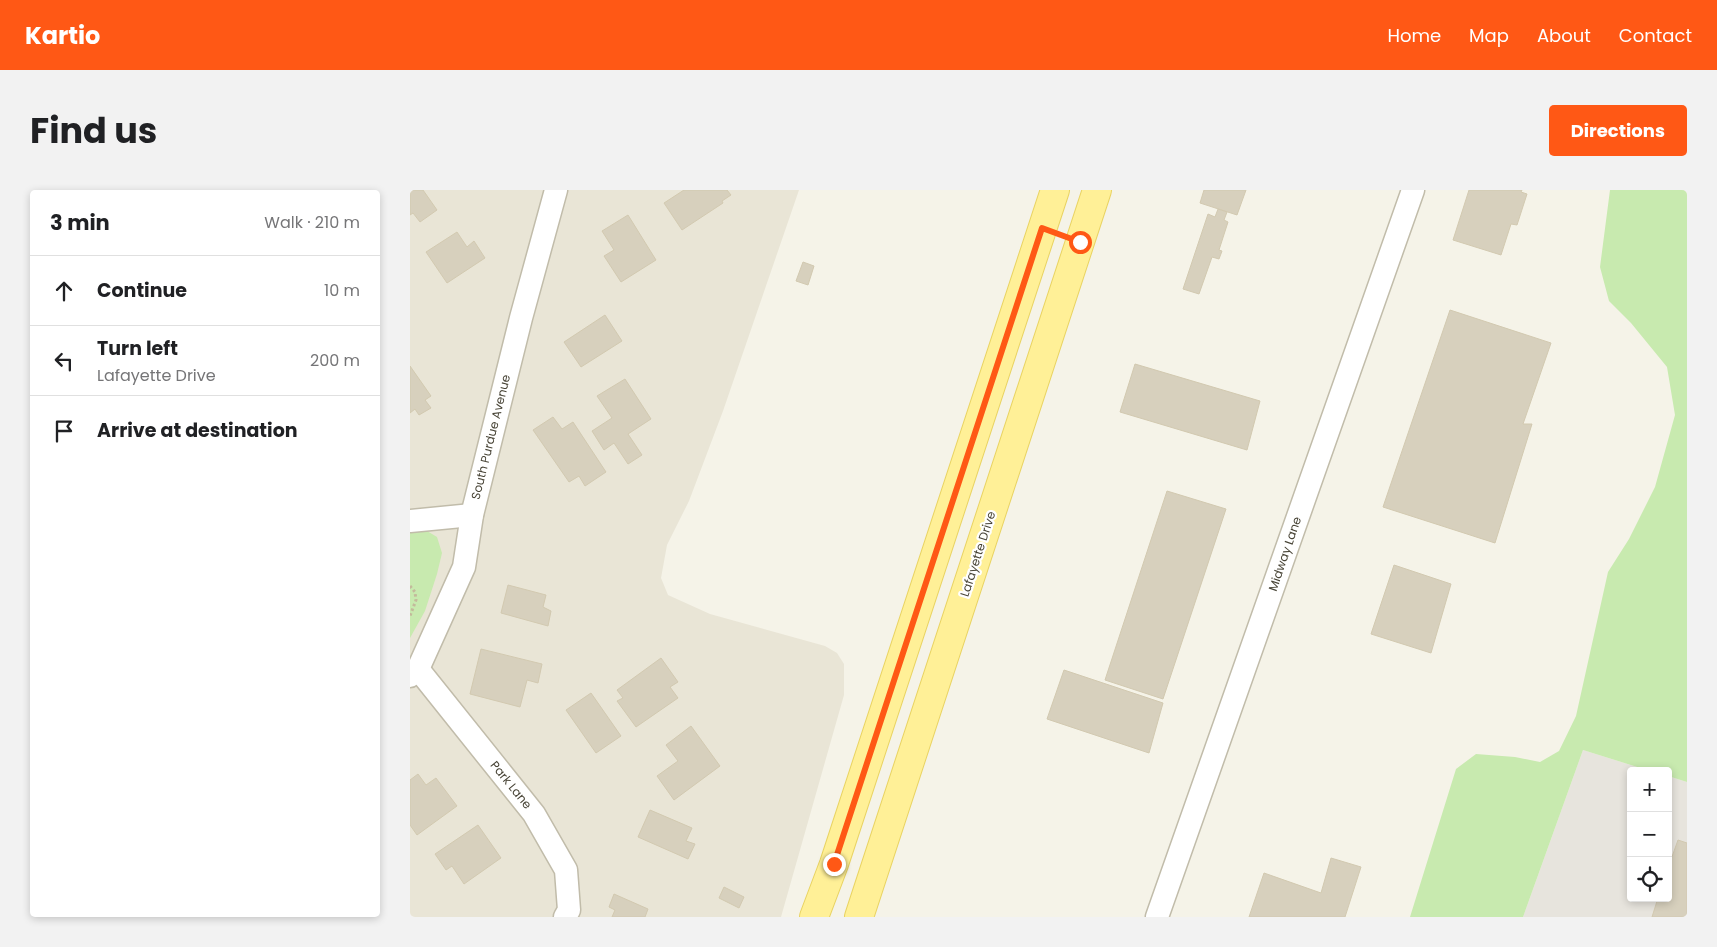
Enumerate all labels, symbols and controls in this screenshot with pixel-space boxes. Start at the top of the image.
text: Kartio [25,19,100,52]
text: Home [1387,23,1441,48]
text: Map [1469,23,1509,48]
text: About [1537,23,1591,48]
text: Contact [1619,23,1692,48]
button: Directions [1549,105,1687,156]
text: Find us [30,106,157,155]
text: 3 min [50,208,110,237]
text: Walk · 210 m [264,211,360,234]
route start [1069,231,1092,254]
icon: ahead [50,277,78,305]
text: Continue [97,277,187,304]
text: 10 m [324,279,360,302]
text: Turn left [97,335,178,362]
icon: left [50,347,78,375]
text: 200 m [310,349,360,372]
text: Lafayette Drive [97,364,216,387]
street label: South Purdue Avenue [467,373,514,501]
icon: arrive [50,417,78,445]
text: Arrive at destination [97,417,298,444]
street label: Lafayette Drive [956,509,999,599]
street label: Midway Lane [1264,514,1305,593]
street label: Park Lane [487,757,536,812]
map controls [1627,767,1672,902]
button: + [1627,767,1672,812]
button: − [1627,812,1672,857]
route end [823,853,846,876]
button: locate [1627,857,1672,902]

